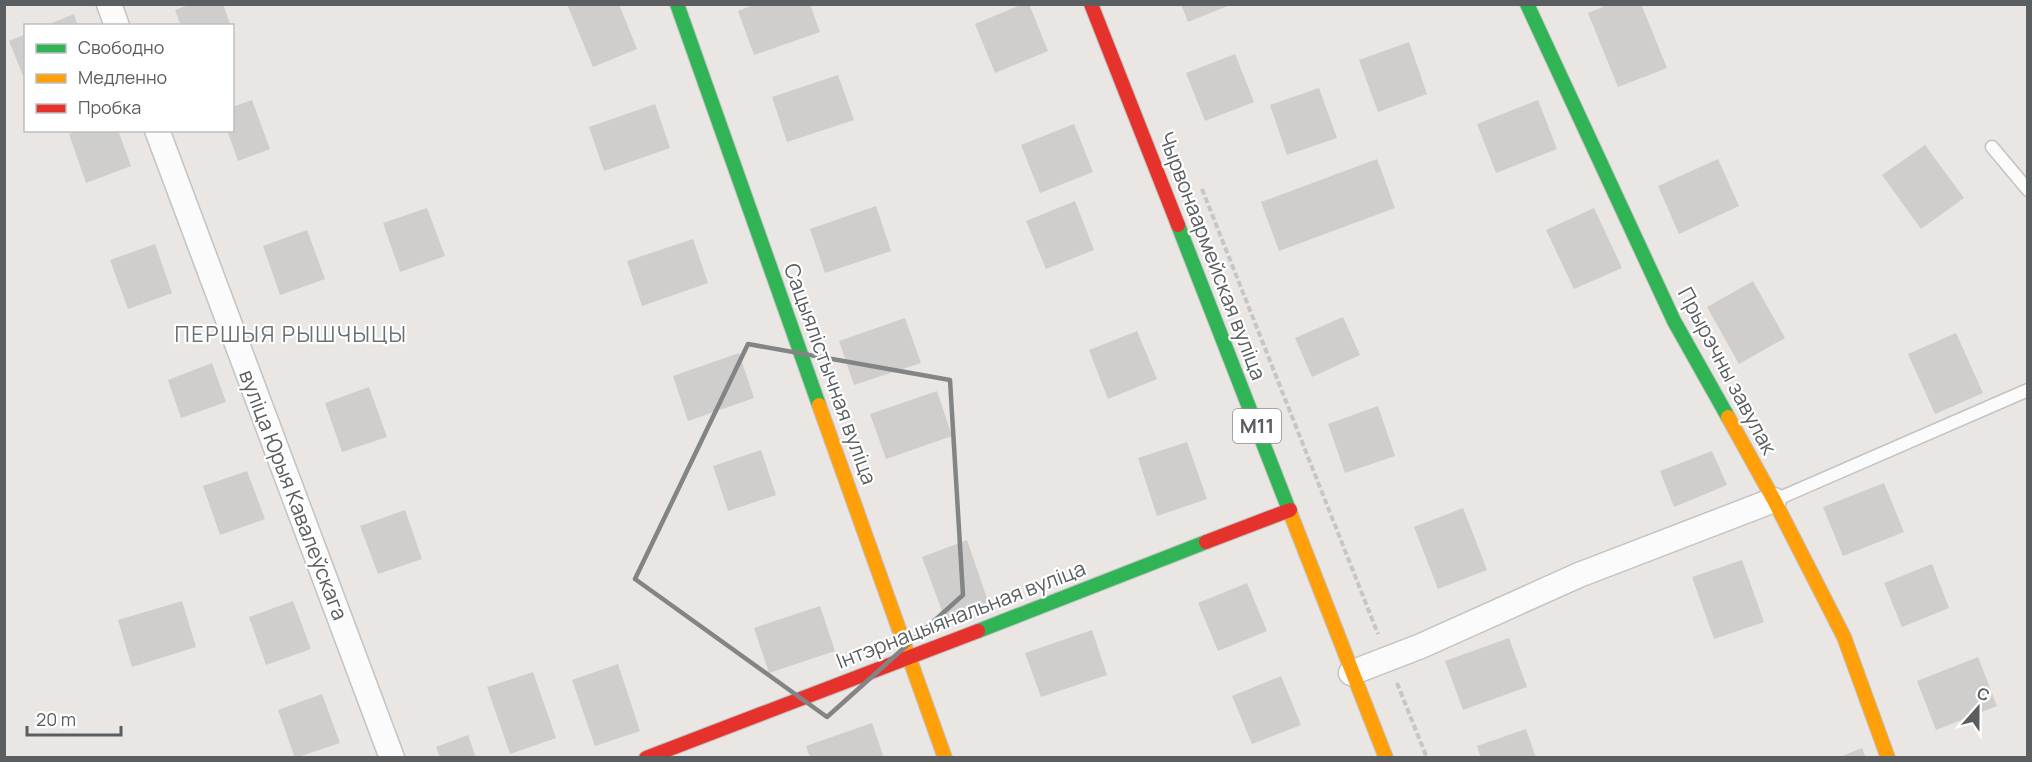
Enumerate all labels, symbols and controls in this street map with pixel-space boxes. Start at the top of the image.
legend [24,24,234,132]
text: Свободно [78,35,164,59]
text: Медленно [78,65,167,89]
text: Пробка [78,95,141,119]
street label: Чырвонаармейская вуліца [1153,128,1273,384]
street label: Сацыялістычная вуліца [778,259,884,488]
street label: Прырэчны завулак [1672,282,1784,460]
district label: ПЕРШЫЯ РЫШЧЫЦЫ [175,319,407,349]
street label: вуліца Юрыя Кавалеўскага [233,366,355,624]
road number: М11 [1233,409,1281,443]
street label: Інтэрнацыянальная вуліца [832,554,1089,675]
north arrow [1948,678,2008,738]
text: С [1974,682,1993,706]
scale bar [27,699,122,737]
text: 20 m [36,707,76,731]

